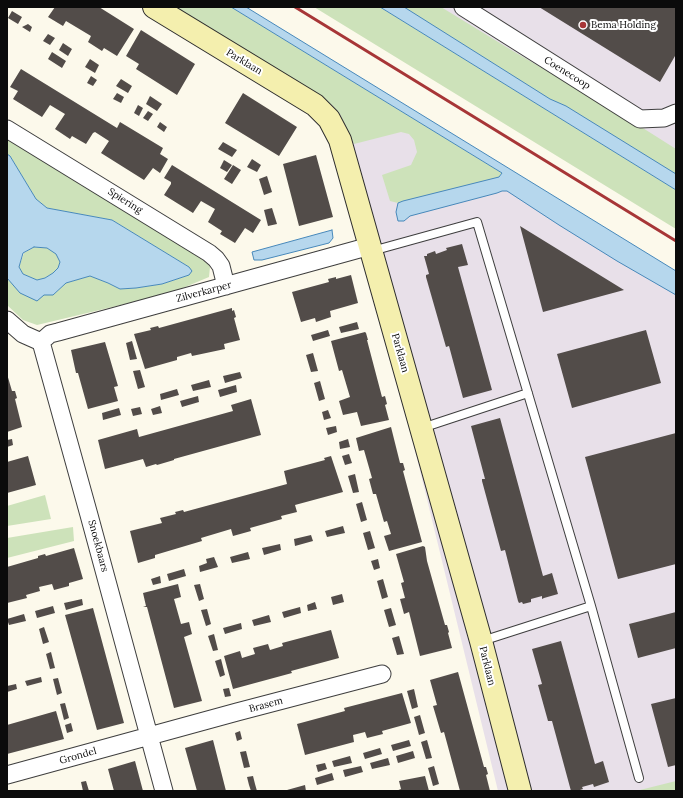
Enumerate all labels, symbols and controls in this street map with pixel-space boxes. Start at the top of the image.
place label: Bema Holding [591,19,656,31]
marker: Bema Holding [578,20,588,30]
street label: Parklaan [224,47,264,77]
street label: Coenecoop [541,54,593,92]
street label: Spiering [105,186,145,216]
street label: Zilverkarper [175,279,233,305]
street label: Parklaan [389,332,411,374]
street label: Snoekbaars [85,519,111,573]
street label: Parklaan [476,645,498,687]
street label: Brasem [248,695,284,715]
street label: Grondel [58,745,98,767]

